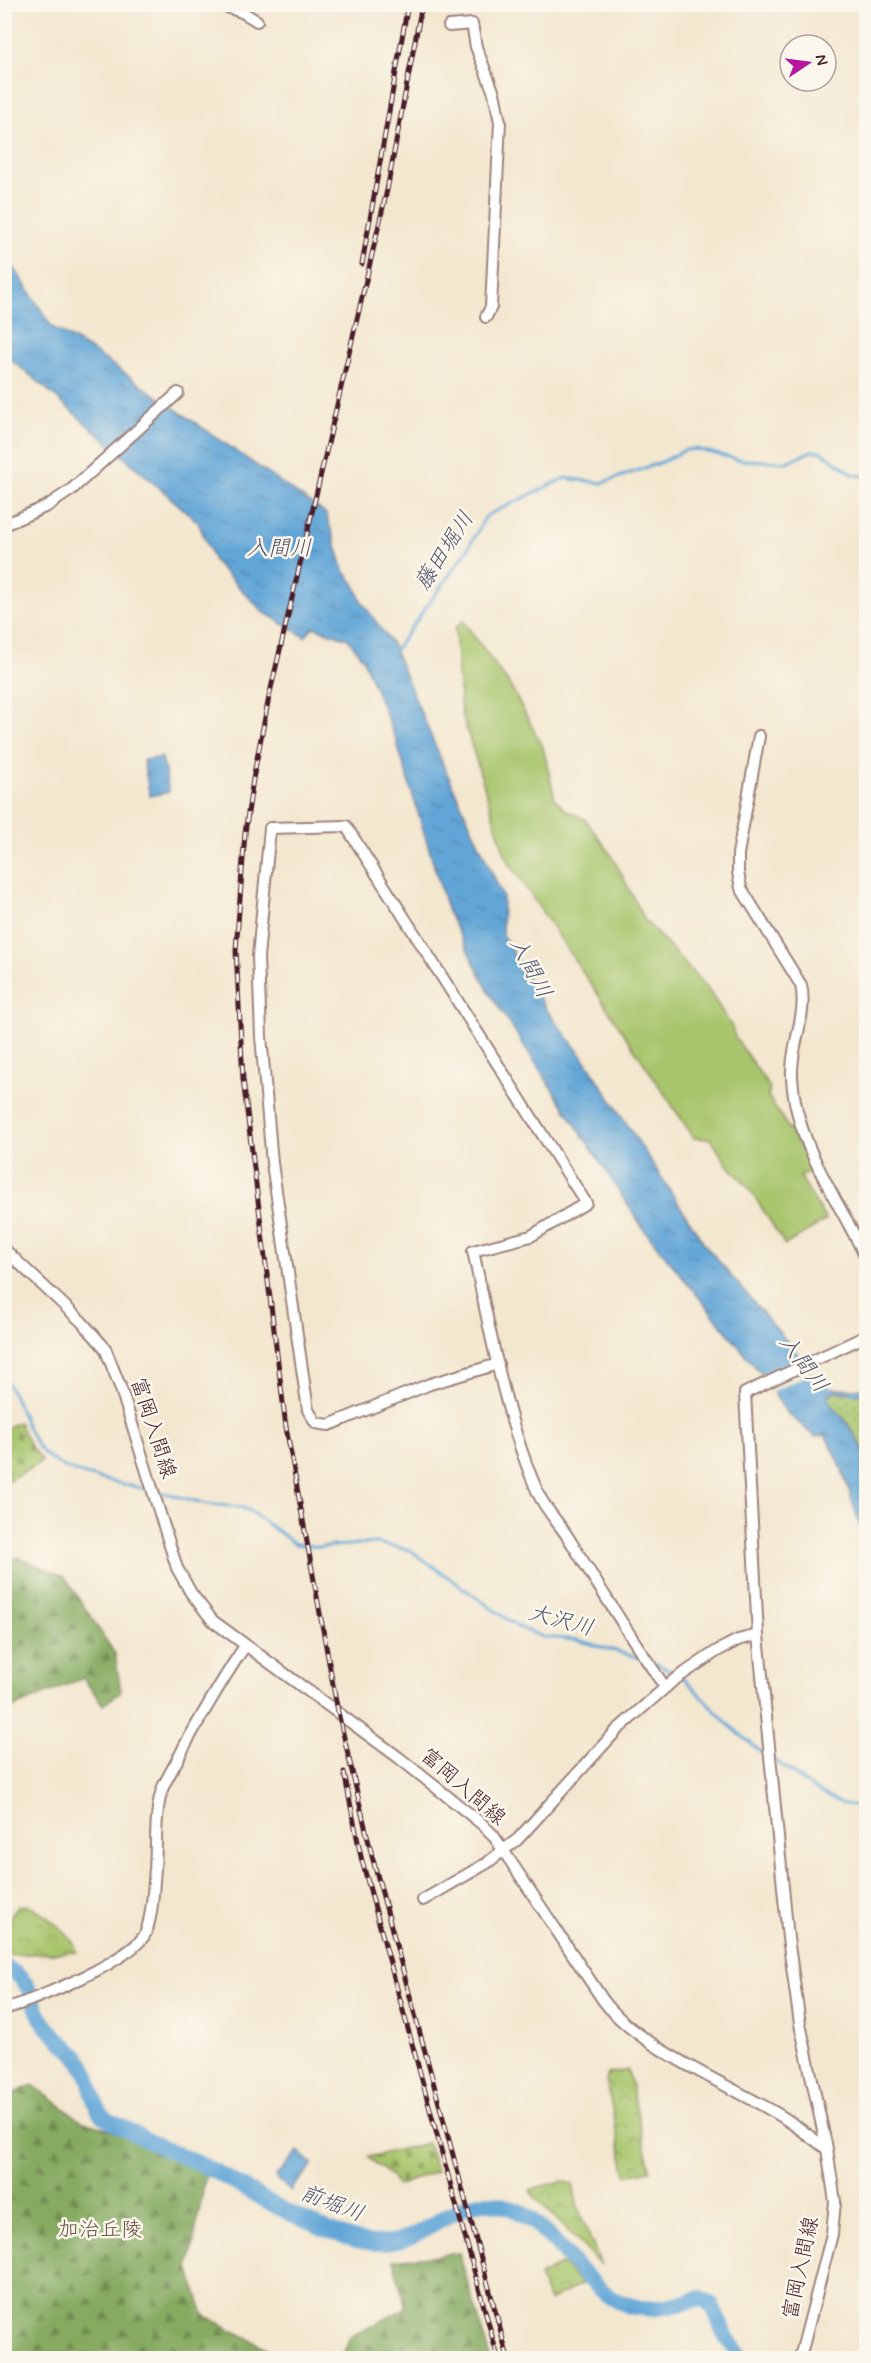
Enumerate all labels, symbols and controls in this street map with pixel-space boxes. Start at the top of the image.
north arrow [778,33,838,93]
text: N [810,52,833,68]
water label: 藤田堀川 [409,506,481,596]
water label: 入間川 [246,535,312,563]
water label: 入間川 [502,932,558,1004]
water label: 入間川 [772,1329,834,1399]
street label: 富岡入間線 [123,1374,183,1482]
water label: 大沢川 [525,1599,597,1643]
street label: 富岡入間線 [414,1742,512,1832]
water label: 前堀川 [296,2179,368,2229]
street label: 富岡入間線 [776,2214,826,2322]
park label: 加治丘陵 [58,2216,142,2244]

